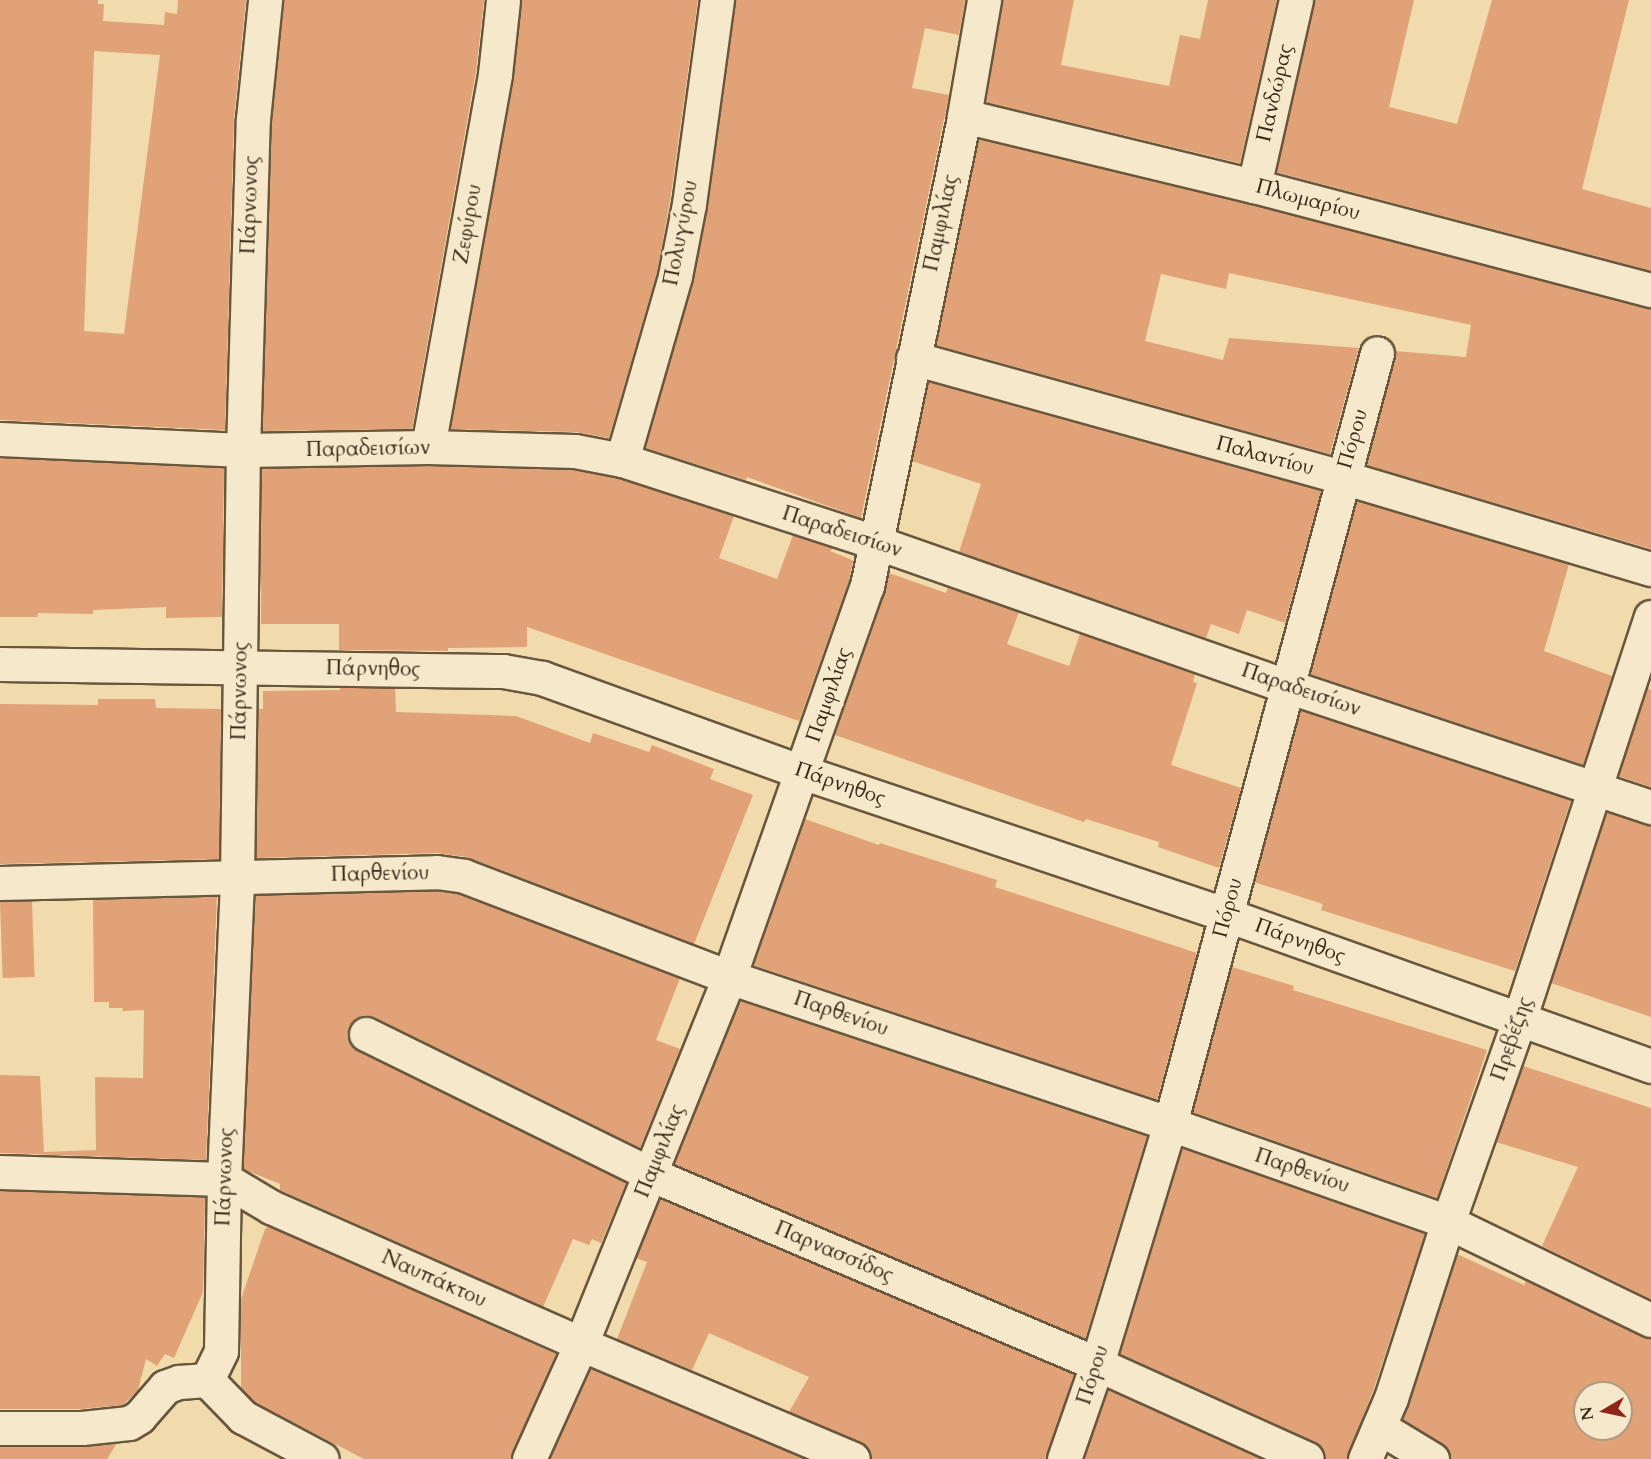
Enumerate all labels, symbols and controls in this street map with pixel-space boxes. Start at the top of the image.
street label: Πανδώρας [1252,42,1298,144]
street label: Πάρνωνος [236,155,264,255]
street label: Παμφιλίας [918,172,964,274]
street label: Πλωμαρίου [1253,174,1363,226]
street label: Πολυγύρου [658,178,704,288]
street label: Ζεφύρου [449,182,487,266]
street label: Πόρου [1332,406,1374,472]
street label: Παλαντίου [1213,431,1317,481]
street label: Παραδεισίων [306,435,430,463]
street label: Παραδεισίων [779,501,905,563]
street label: Πάρνωνος [227,641,253,741]
street label: Παμφιλίας [801,644,857,746]
street label: Πάρνηθος [326,656,420,682]
street label: Παραδεισίων [1238,658,1364,722]
street label: Πάρνηθος [791,757,889,811]
street label: Παρθενίου [331,861,429,887]
street label: Πόρου [1208,875,1248,941]
street label: Πάρνηθος [1251,913,1349,969]
street label: Παρθενίου [790,986,892,1042]
street label: Πρεβέζης [1486,994,1538,1084]
street label: Παμφιλίας [630,1101,690,1201]
street label: Πάρνωνος [211,1127,239,1227]
street label: Παρθενίου [1251,1143,1353,1199]
street label: Παρνασσίδος [771,1216,897,1288]
street label: Ναυπάκτου [378,1245,490,1313]
street label: Πόρου [1072,1342,1114,1408]
north arrow [1573,1381,1633,1441]
text: N [1575,1405,1599,1422]

